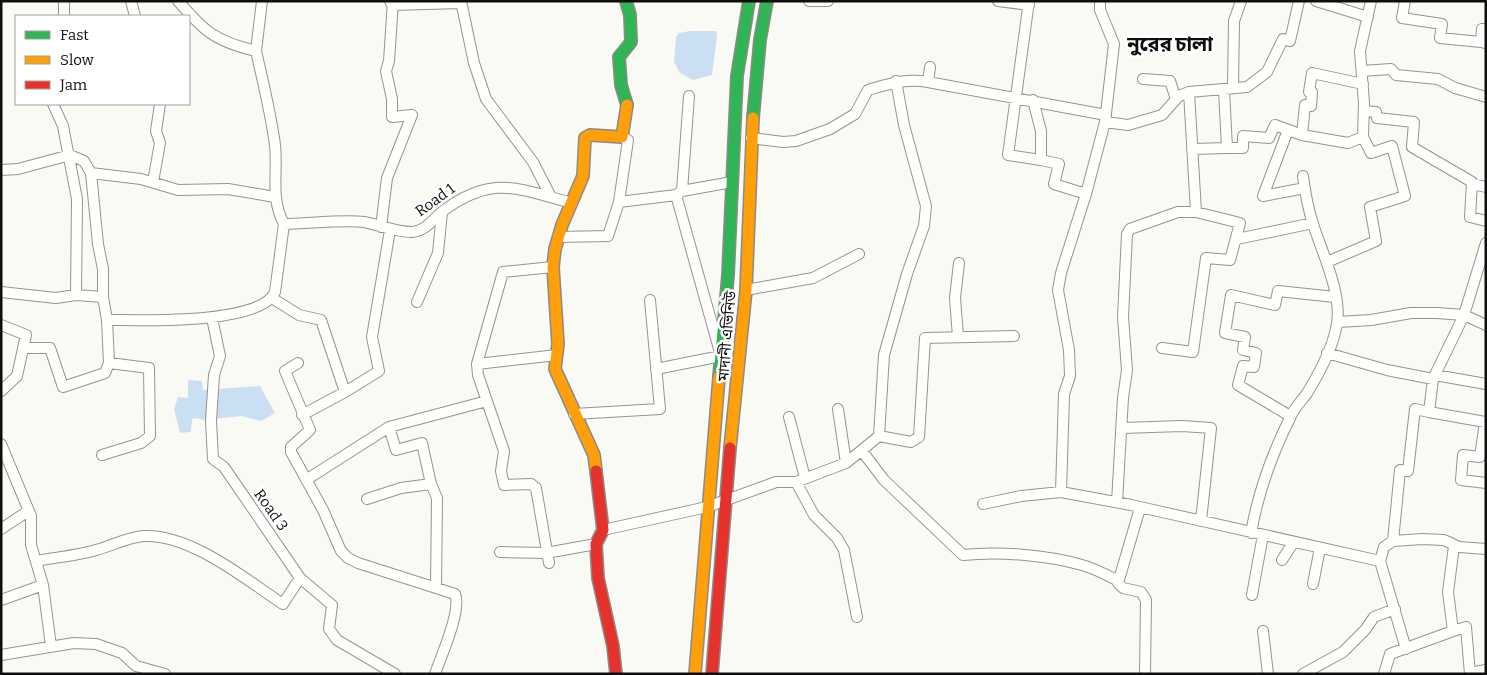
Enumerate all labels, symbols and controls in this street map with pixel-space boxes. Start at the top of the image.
legend [15,15,190,105]
text: Fast [60,26,89,44]
district label: নুরের চালা [1126,32,1213,56]
text: Slow [60,51,95,69]
text: Jam [59,76,88,94]
street label: Road 1 [412,180,458,220]
street label: মাদানী এভিনিউ [714,290,740,383]
street label: Road 3 [250,486,292,534]

